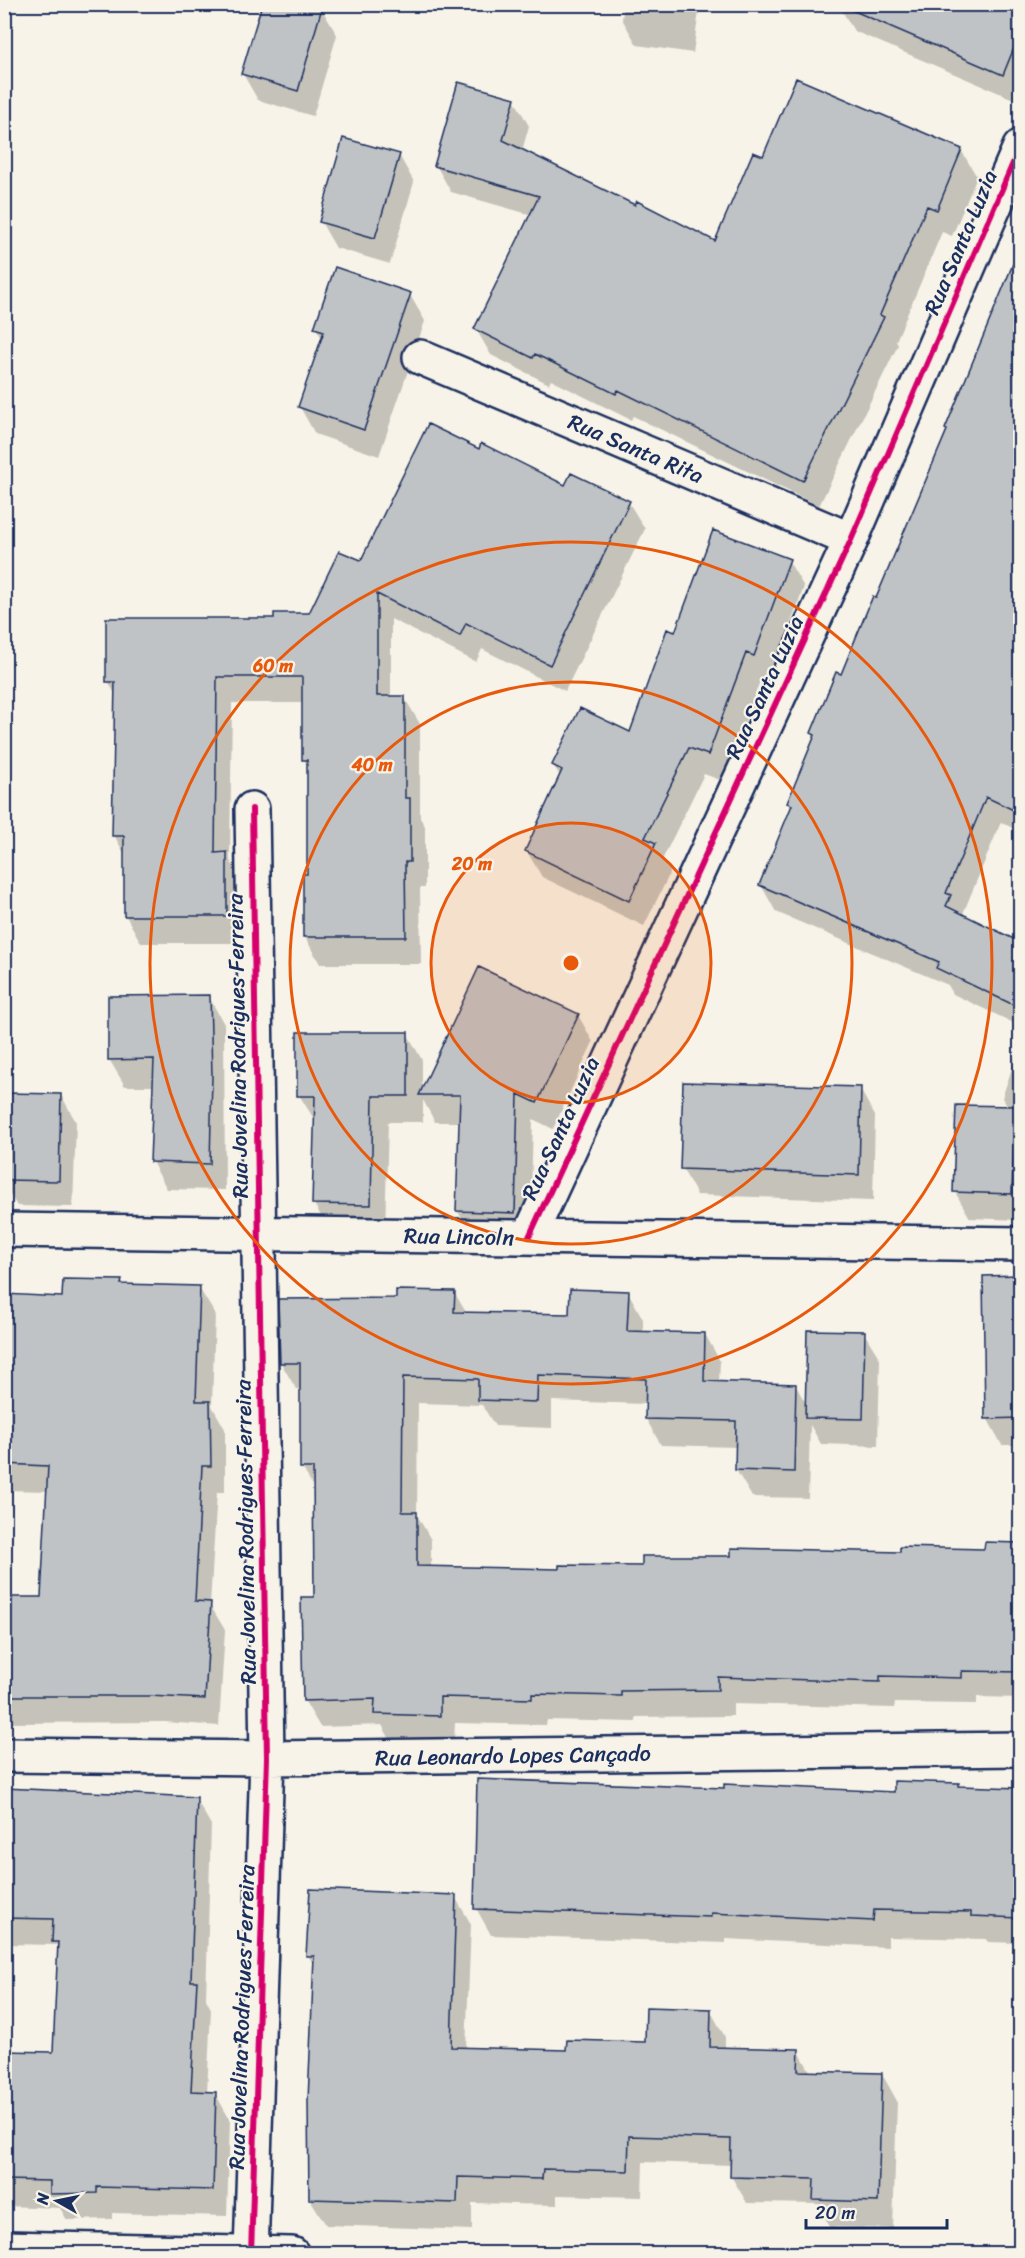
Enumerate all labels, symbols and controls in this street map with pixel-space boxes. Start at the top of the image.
street label: Rua Santa Luzia [912,163,1009,321]
street label: Rua Santa Rita [562,402,710,495]
street label: Rua Santa Luzia [714,609,815,765]
text: 60 m [252,650,293,682]
text: 40 m [350,749,393,781]
text: 20 m [451,848,492,880]
street label: Rua Jovelina Rodrigues Ferreira [215,892,260,1199]
centre of rings [561,953,581,973]
street label: Rua Santa Luzia [510,1050,611,1206]
street label: Rua Lincoln [404,1216,515,1257]
street label: Rua Jovelina Rodrigues Ferreira [223,1378,268,1685]
street label: Rua Leonardo Lopes Cançado [375,1734,651,1777]
street label: Rua Jovelina Rodrigues Ferreira [217,1863,266,2170]
north arrow [27,2171,87,2231]
text: N [27,2190,58,2207]
scale bar [806,2192,947,2230]
text: 20 m [815,2197,855,2229]

